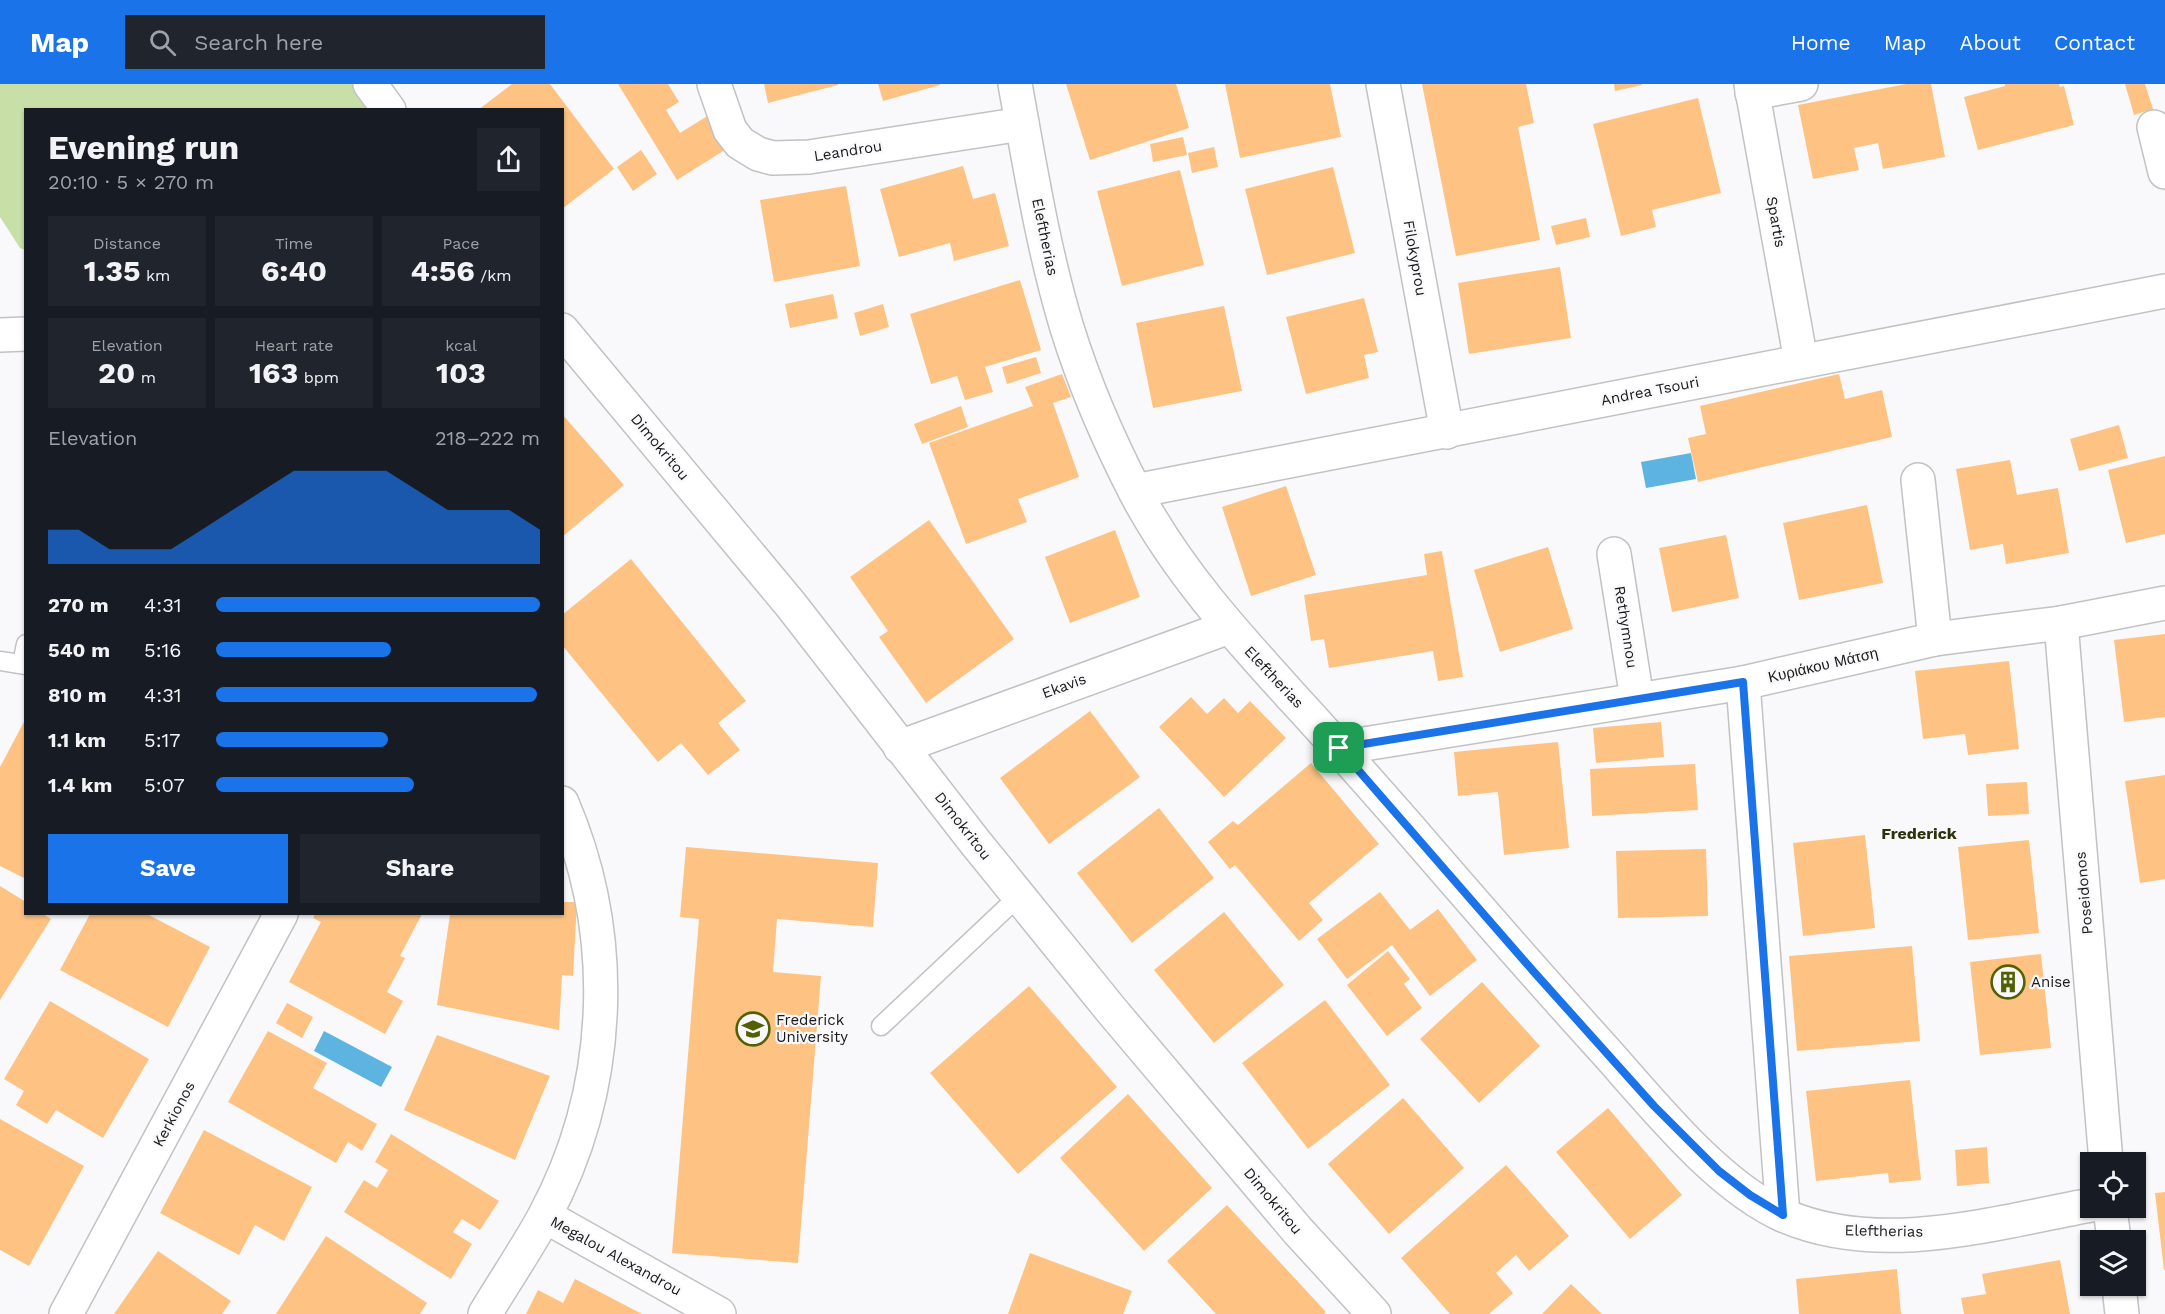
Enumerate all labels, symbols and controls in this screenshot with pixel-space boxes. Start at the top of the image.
search box [125,15,545,69]
text: Map [30,26,89,59]
icon: search [146,26,179,59]
text: Search here [194,30,323,55]
text: Home [1791,30,1851,55]
text: Map [1884,30,1927,55]
text: About [1960,30,2021,55]
text: Contact [2054,30,2135,55]
text: Evening run [48,128,239,167]
button: share [477,128,540,191]
street label: Leandrou [813,137,883,165]
text: 20:10 · 5 × 270 m [48,170,214,194]
street label: Spartis [1763,195,1789,249]
street label: Eleftherias [1028,197,1062,277]
street label: Filokyprou [1399,219,1431,297]
text: Distance [93,234,161,253]
text: Time [275,234,313,253]
text: Pace [442,234,480,253]
text: 1.35 [84,253,141,288]
text: 6:40 [261,253,327,288]
text: 4:56 [410,253,475,288]
text: km [141,266,170,285]
text: /km [475,266,512,285]
text: Elevation [91,336,163,355]
text: Heart rate [254,336,334,355]
text: kcal [445,336,477,355]
text: 20 [98,355,135,390]
text: 163 [249,355,298,390]
text: 103 [436,355,486,390]
text: m [135,368,156,387]
text: bpm [298,368,339,387]
street label: Andrea Tsouri [1599,373,1701,409]
street label: Dimokritou [627,410,693,484]
text: Elevation [48,426,137,450]
text: 218–222 m [435,426,540,450]
street label: Rethymnou [1611,585,1641,669]
text: 270 m [48,593,109,617]
text: 4:31 [144,593,182,617]
text: 540 m [48,638,110,662]
text: 5:16 [144,638,182,662]
street label: Eleftherias [1241,642,1307,712]
street label: Κυριάκου Μάτση [1766,644,1880,686]
street label: Ekavis [1039,670,1089,702]
text: 810 m [48,683,107,707]
text: 4:31 [144,683,182,707]
pin [1313,722,1364,773]
text: 1.1 km [48,728,106,752]
text: 5:17 [144,728,181,752]
icon: arrive [1322,731,1355,764]
text: 1.4 km [48,773,112,797]
text: 5:07 [144,773,185,797]
street label: Dimokritou [931,788,995,864]
district label: Frederick [1881,824,1957,843]
button: Save [48,834,288,903]
button: Share [300,834,540,903]
street label: Poseidonos [2071,851,2097,935]
building icon: Anise [1990,964,2026,1000]
place label: Anise [2031,973,2071,991]
school or university icon: Frederick University [735,1011,771,1047]
place label: Frederick University [776,1011,848,1046]
street label: Kerkionos [149,1078,199,1150]
map controls [2080,1152,2146,1296]
button: locate [2080,1152,2146,1218]
street label: Dimokritou [1240,1164,1306,1238]
street label: Megalou Alexandrou [547,1212,685,1300]
street label: Eleftherias [1845,1221,1924,1241]
button: layers [2080,1230,2146,1296]

